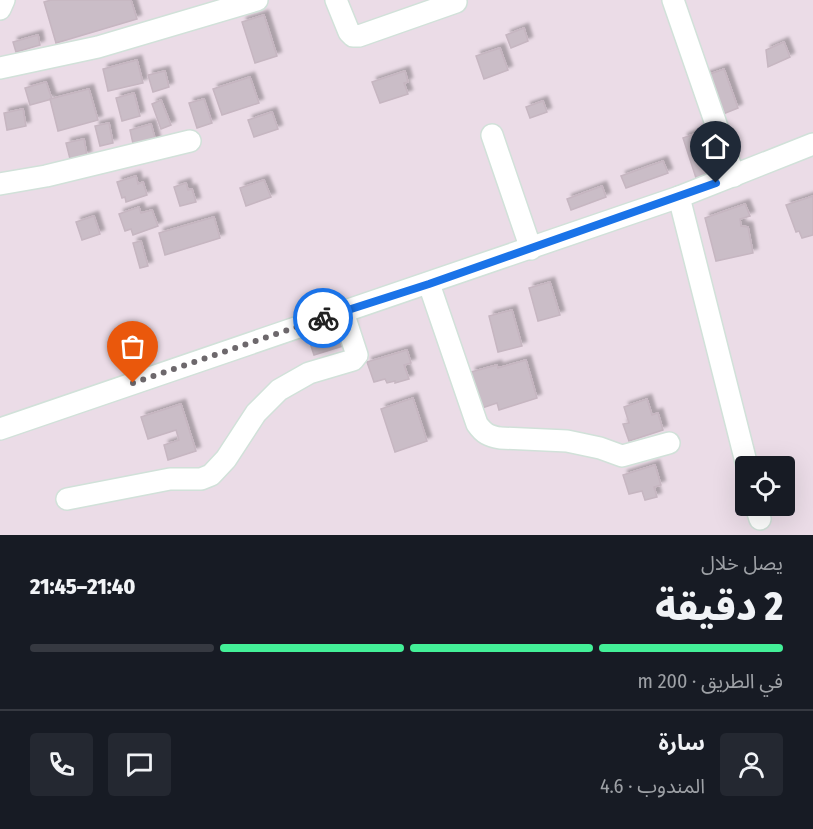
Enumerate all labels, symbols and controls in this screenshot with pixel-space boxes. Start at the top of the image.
pin [690,121,741,183]
icon: home [699,130,732,163]
courier [293,288,353,348]
icon: bike [307,302,340,335]
pin [107,321,158,383]
icon: bag [116,330,149,363]
map controls [735,456,795,516]
button: locate [735,456,795,516]
text: يصل خلال [701,551,783,575]
text: 21:40–21:45 [30,573,136,600]
text: 2 دقيقة [655,584,783,630]
text: في الطريق · 200 m [638,669,783,693]
text: سارة [659,729,705,756]
button: phone [30,733,93,796]
button: chat [108,733,171,796]
button: person [720,733,783,796]
text: المندوب · 4.6 [600,774,705,798]

